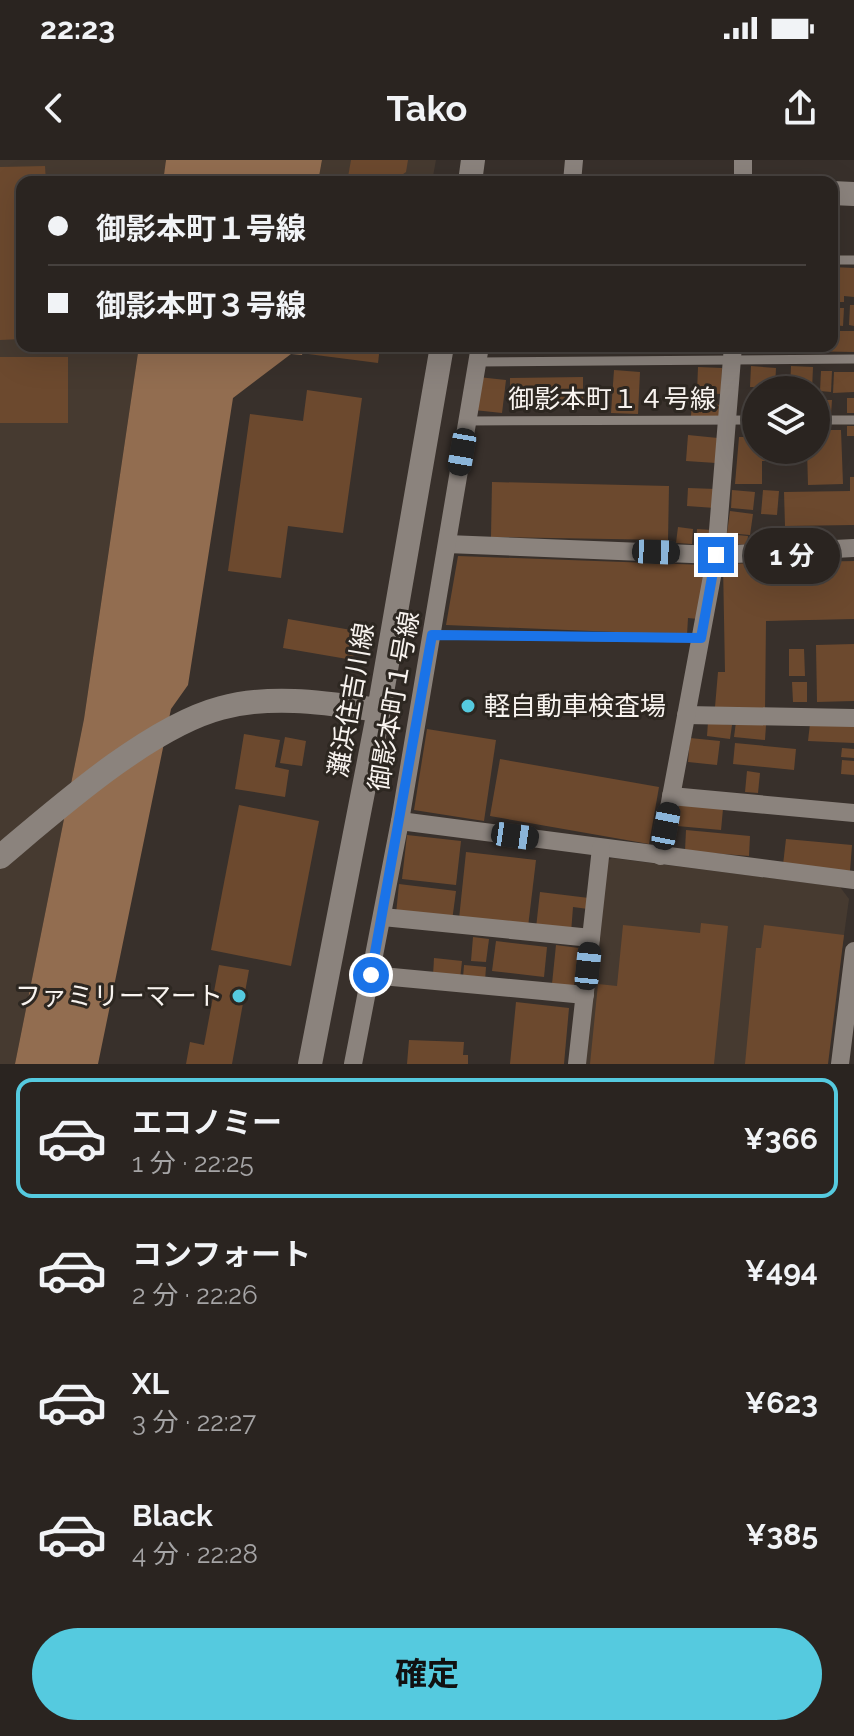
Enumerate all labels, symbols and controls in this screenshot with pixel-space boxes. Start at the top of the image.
text: 22:23 [40,11,115,46]
icon: back [32,86,76,130]
icon: share [778,86,822,130]
text: Tako [387,87,467,129]
text: 御影本町１号線 [96,211,306,246]
text: 御影本町３号線 [96,288,306,323]
map controls [742,376,830,464]
button: layers [742,376,830,464]
street label: 御影本町１４号線 [508,384,716,414]
car [446,426,478,478]
callout: 1 分 [744,527,840,583]
route end [698,537,734,573]
car [632,539,680,565]
text: 1 分 [769,541,815,571]
street label: 御影本町１号線 [363,609,425,793]
street label: 灘浜住吉川線 [323,621,379,779]
place label: 軽自動車検査場 [484,691,666,721]
marker: 軽自動車検査場 [459,697,477,715]
car [650,800,682,852]
car [490,821,540,851]
car [574,941,602,991]
route start [353,957,389,993]
place label: ファミリーマート [15,981,223,1011]
marker: ファミリーマート [230,987,248,1005]
icon: car [36,1102,108,1174]
text: エコノミー [132,1105,282,1140]
text: ¥366 [743,1121,818,1156]
text: 1 分 · 22:25 [132,1148,254,1178]
icon: car [36,1234,108,1306]
text: コンフォート [132,1237,311,1272]
text: ¥494 [745,1253,818,1288]
text: 2 分 · 22:26 [132,1280,258,1310]
icon: car [36,1366,108,1438]
text: XL [132,1366,169,1401]
text: ¥623 [745,1385,818,1420]
text: 3 分 · 22:27 [132,1407,256,1437]
icon: car [36,1498,108,1570]
text: Black [132,1498,213,1533]
text: ¥385 [745,1517,818,1552]
text: 4 分 · 22:28 [132,1539,258,1569]
button: 確定 [32,1628,822,1720]

